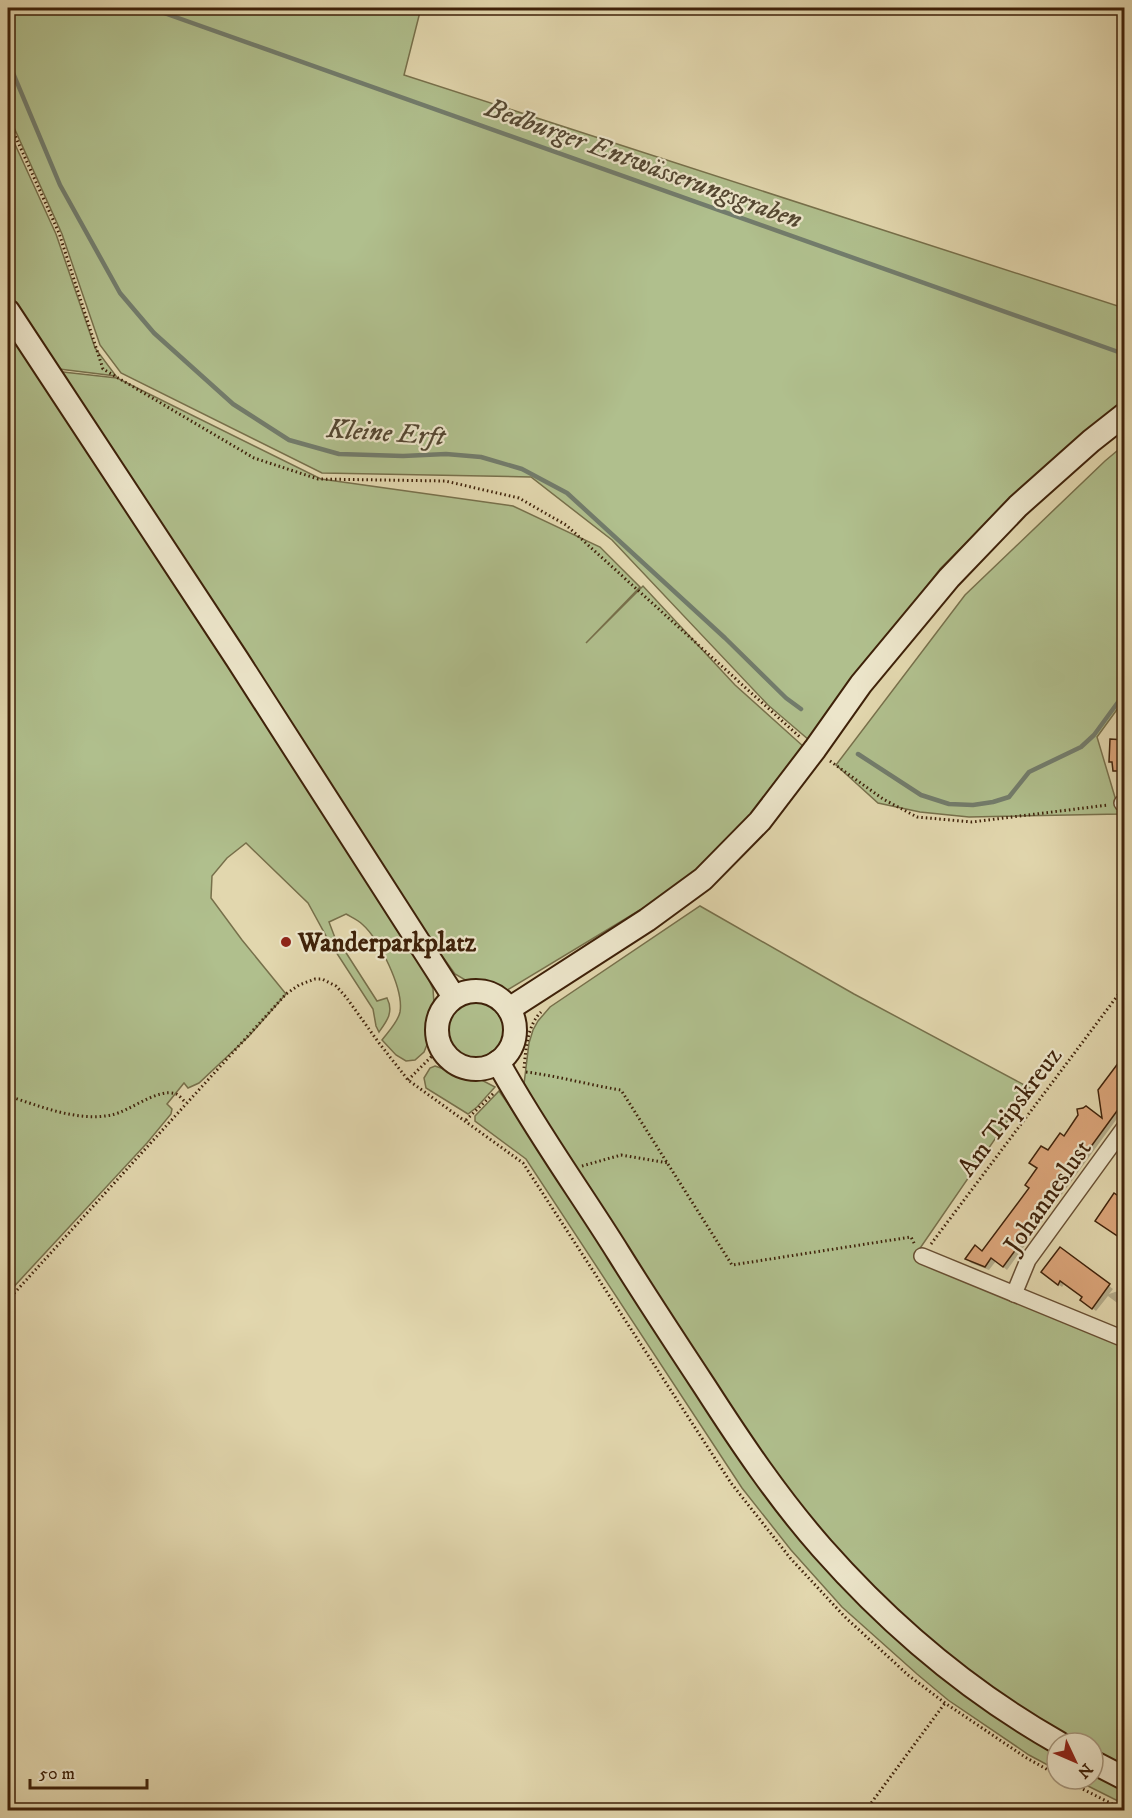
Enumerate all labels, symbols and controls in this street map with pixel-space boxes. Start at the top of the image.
water label: Bedburger Entwässerungsgraben [480,90,807,237]
water label: Kleine Erft [325,412,448,454]
place label: Wanderparkplatz [297,927,477,960]
marker: Wanderparkplatz [279,935,293,949]
street label: Am Tripskreuz [951,1040,1070,1183]
street label: Johanneslust [996,1134,1099,1262]
north arrow [1045,1731,1105,1791]
scale bar [30,1752,147,1790]
text: N [1073,1759,1097,1782]
text: 50 m [39,1763,75,1785]

